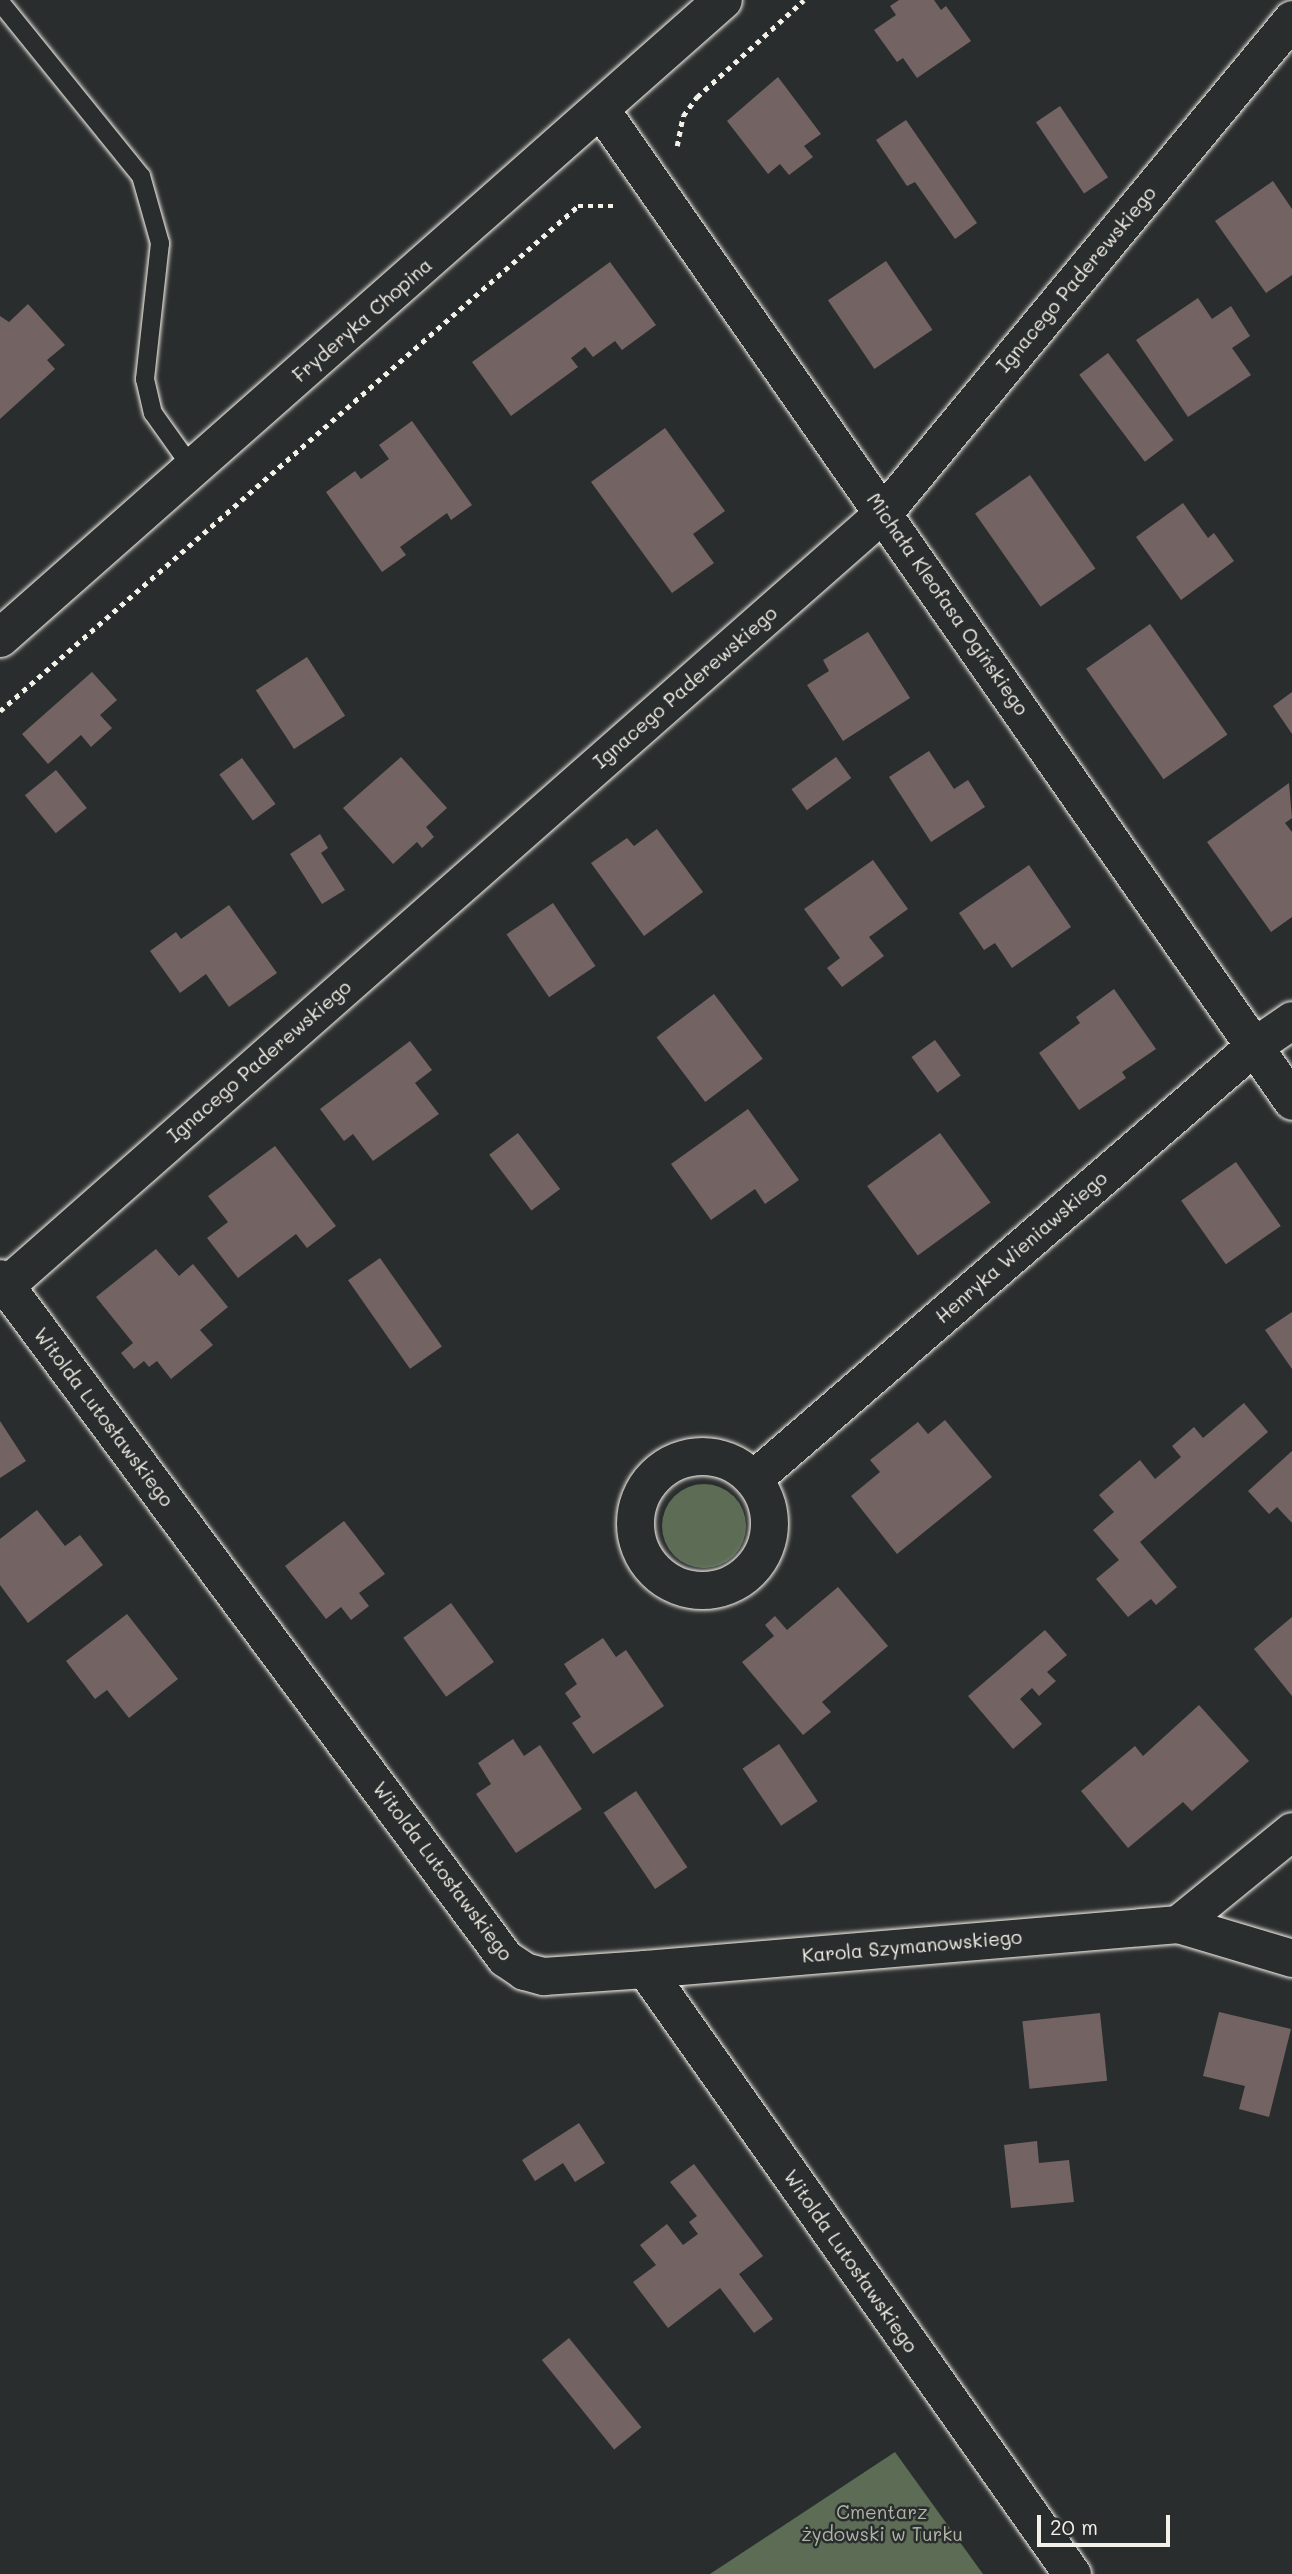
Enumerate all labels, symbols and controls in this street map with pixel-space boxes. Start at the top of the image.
street label: Ignacego Paderewskiego [992,181,1160,377]
street label: Fryderyka Chopina [288,253,436,387]
street label: Michała Kleofasa Ogińskiego [862,489,1034,719]
street label: Ignacego Paderewskiego [589,601,781,773]
street label: Ignacego Paderewskiego [163,975,355,1147]
street label: Henryka Wieniawskiego [931,1166,1111,1328]
street label: Witolda Lutosławskiego [29,1323,179,1511]
street label: Witolda Lutosławskiego [368,1777,518,1965]
street label: Karola Szymanowskiego [801,1925,1023,1967]
street label: Witolda Lutosławskiego [779,2165,923,2357]
scale bar [1040,2500,1173,2544]
park label: Cmentarz żydowski w Turku [801,2501,963,2545]
text: 20 m [1050,2513,1098,2540]

